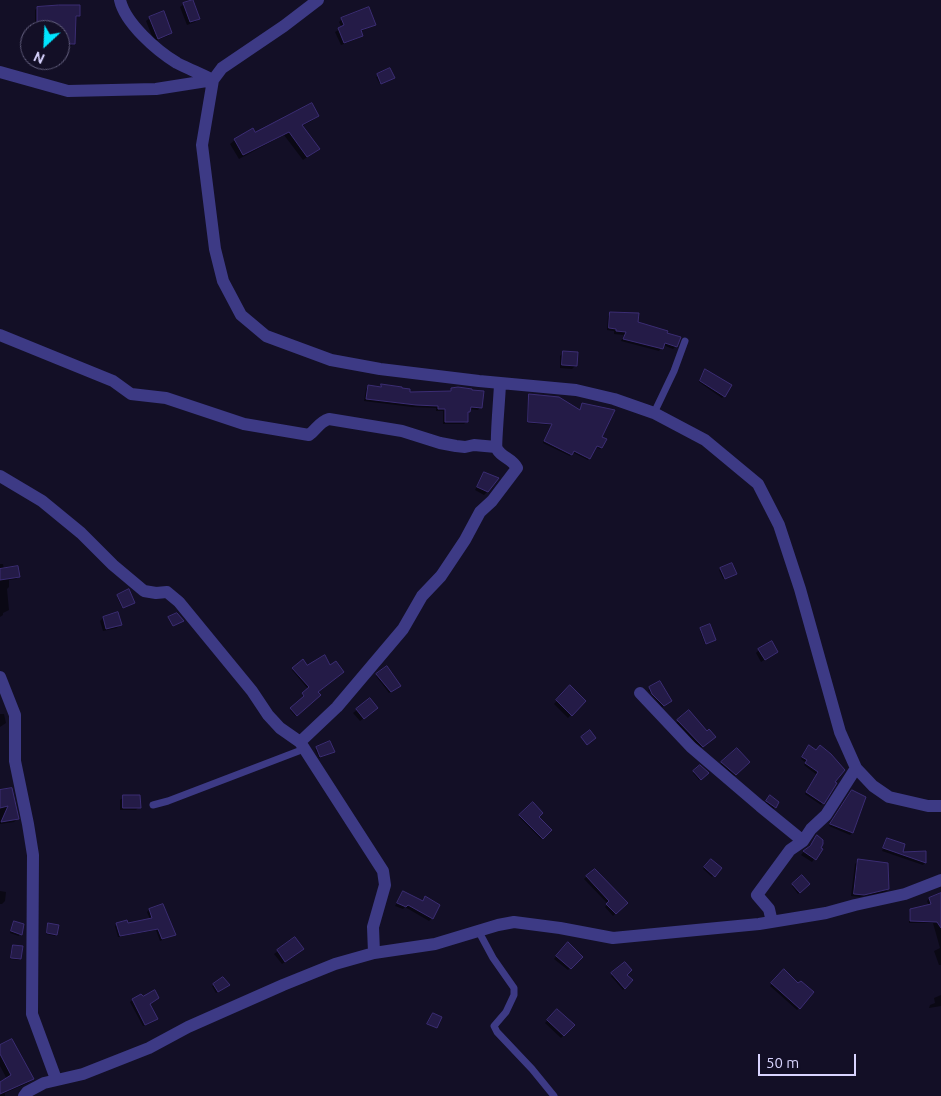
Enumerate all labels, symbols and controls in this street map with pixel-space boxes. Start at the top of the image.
north arrow [20,20,70,70]
text: N [31,48,47,67]
scale bar [761,1044,858,1076]
text: 50 m [766,1054,799,1071]

